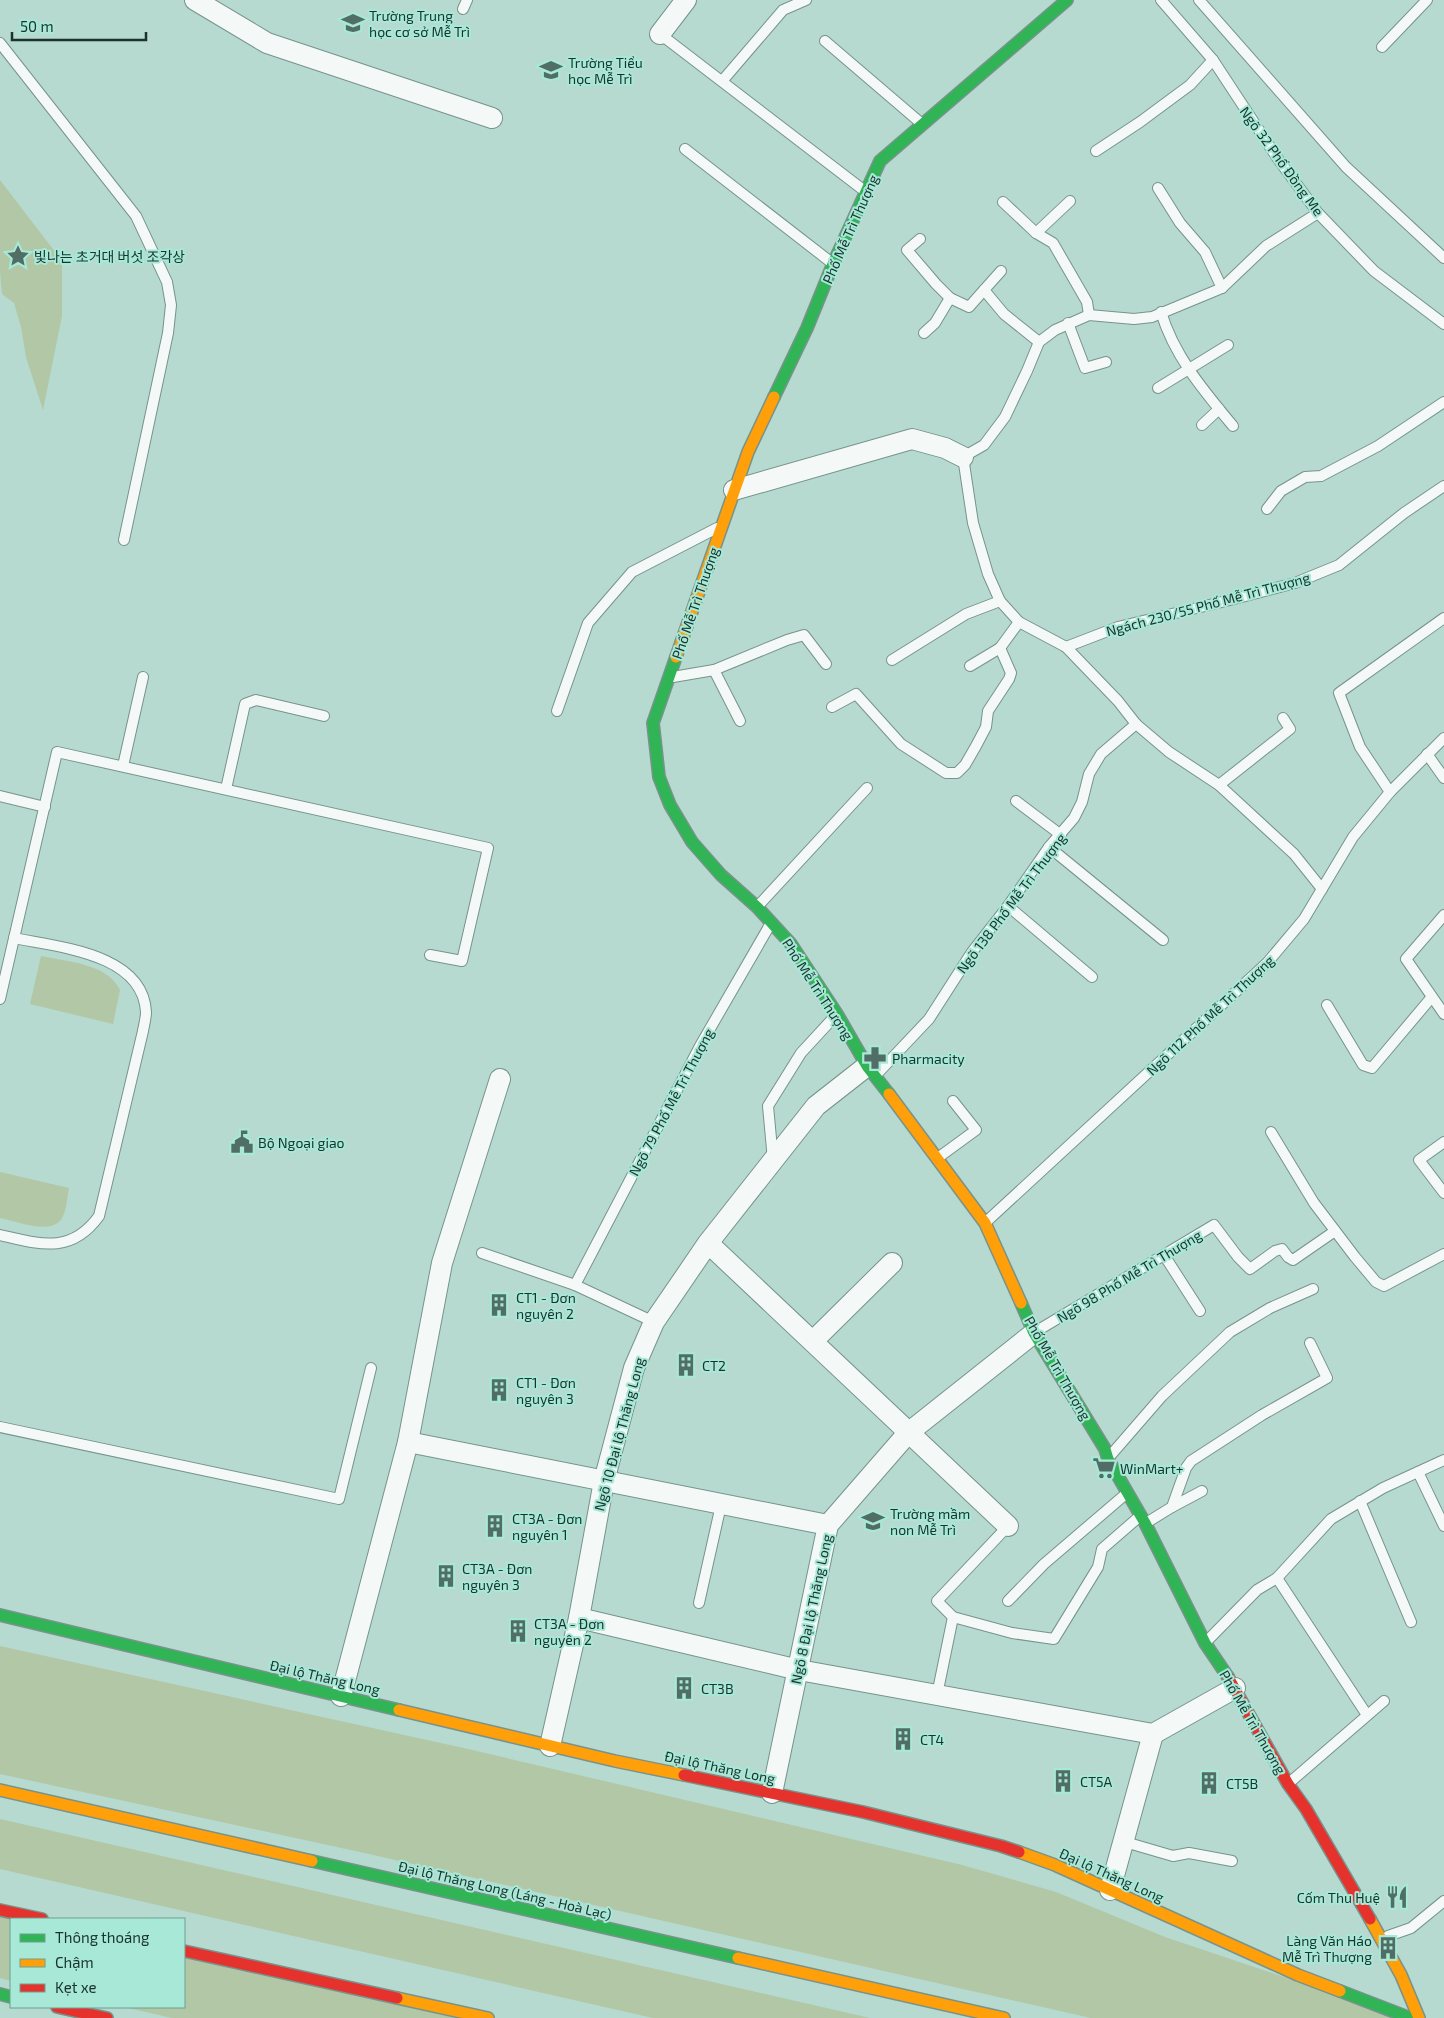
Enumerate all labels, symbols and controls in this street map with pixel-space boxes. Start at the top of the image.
place label: Trường Trung học cơ sở Mễ Trì [369,7,470,40]
scale bar [12,10,146,42]
school or university icon: Trường Trung học cơ sở Mễ Trì [340,10,366,36]
text: 50 m [20,17,54,35]
place label: Trường Tiểu học Mễ Trì [568,54,643,87]
school or university icon: Trường Tiểu học Mễ Trì [538,57,564,83]
street label: Ngõ 32 Phố Đồng Me [1237,103,1327,219]
street label: Phố Mễ Trì Thượng [818,172,882,286]
place icon: 빛나는 초거대 버섯 조각상 [5,243,31,269]
place label: 빛나는 초거대 버섯 조각상 [34,248,185,265]
street label: Phố Mễ Trì Thượng [668,545,722,661]
street label: Ngách 230/55 Phố Mễ Trì Thượng [1104,569,1312,639]
street label: Ngõ 138 Phố Mễ Trì Thượng [953,829,1069,976]
street label: Phố Mễ Trì Thượng [779,935,857,1043]
street label: Ngõ 112 Phố Mễ Trì Thượng [1143,951,1277,1079]
street label: Ngõ 79 Phố Mễ Trì Thượng [625,1025,717,1179]
pharmacy icon: Pharmacity [862,1045,888,1071]
place label: Pharmacity [892,1050,965,1067]
public building icon: Bộ Ngoại giao [229,1129,255,1155]
place label: Bộ Ngoại giao [258,1134,345,1151]
street label: Ngõ 98 Phố Mễ Trì Thượng [1054,1226,1205,1326]
place label: CT1 - Đơn nguyên 2 [516,1289,576,1322]
building icon: CT1 - Đơn nguyên 2 [486,1292,512,1318]
street label: Phố Mễ Trì Thượng [1021,1313,1095,1423]
building icon: CT2 [673,1352,699,1378]
street label: Ngõ 10 Đại lộ Thăng Long [590,1355,648,1513]
place label: CT2 [702,1357,726,1374]
place label: CT1 - Đơn nguyên 3 [516,1374,576,1407]
building icon: CT1 - Đơn nguyên 3 [486,1377,512,1403]
supermarket icon: WinMart+ [1091,1455,1117,1481]
place label: WinMart+ [1120,1460,1184,1477]
place label: Trường mầm non Mễ Trì [890,1505,970,1538]
school or university icon: Trường mầm non Mễ Trì [860,1508,886,1534]
place label: CT3A - Đơn nguyên 1 [512,1510,582,1543]
building icon: CT3A - Đơn nguyên 1 [482,1513,508,1539]
street label: Ngõ 8 Đại lộ Thăng Long [787,1532,835,1686]
place label: CT3A - Đơn nguyên 3 [462,1560,532,1593]
building icon: CT3A - Đơn nguyên 3 [433,1563,459,1589]
place label: CT3A - Đơn nguyên 2 [534,1615,604,1648]
building icon: CT3A - Đơn nguyên 2 [505,1618,531,1644]
street label: Đại lộ Thăng Long [268,1656,382,1698]
street label: Phố Mễ Trì Thượng [1216,1667,1290,1777]
building icon: CT3B [671,1675,697,1701]
place label: CT3B [701,1680,734,1697]
building icon: CT4 [890,1726,916,1752]
place label: CT4 [920,1731,944,1748]
street label: Đại lộ Thăng Long [663,1747,777,1787]
building icon: CT5A [1050,1768,1076,1794]
building icon: CT5B [1196,1770,1222,1796]
place label: CT5A [1080,1773,1113,1790]
place label: CT5B [1226,1775,1258,1792]
street label: Đại lộ Thăng Long [1057,1844,1167,1906]
street label: Đại lộ Thăng Long (Láng - Hoà Lạc) [397,1857,613,1923]
restaurant icon: Cốm Thu Huệ [1384,1884,1410,1910]
place label: Cốm Thu Huệ [1297,1889,1380,1906]
legend [10,1918,185,2008]
text: Thông thoáng [55,1928,150,1946]
place label: Làng Văn Háo Mễ Trì Thượng [1282,1932,1372,1965]
building icon: Làng Văn Háo Mễ Trì Thượng [1375,1935,1401,1961]
text: Chậm [55,1953,94,1971]
text: Kẹt xe [55,1978,97,1996]

